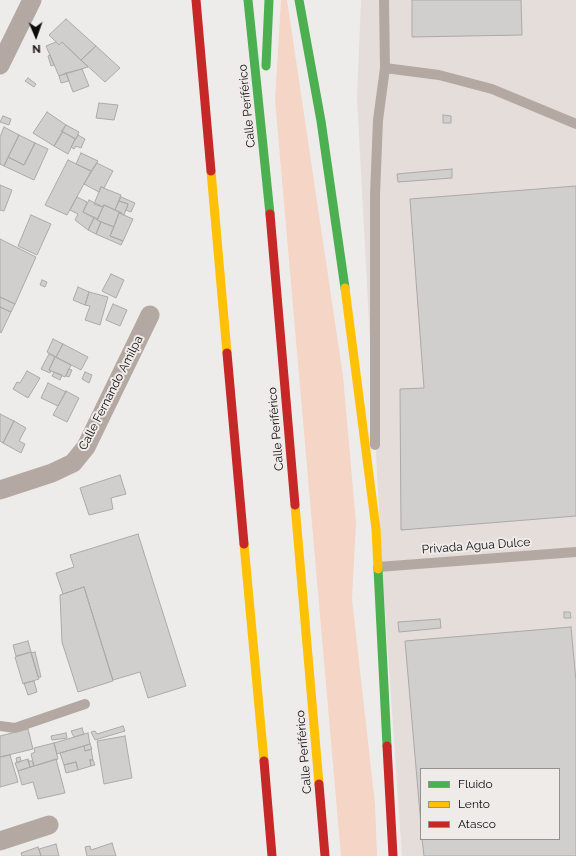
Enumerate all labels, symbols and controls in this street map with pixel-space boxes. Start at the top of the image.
north arrow [16,16,56,56]
text: N [32,42,41,55]
street label: Calle Periférico [235,64,259,148]
street label: Calle Fernando Amilpa [76,333,146,453]
street label: Calle Periférico [265,387,287,471]
street label: Privada Agua Dulce [421,535,531,557]
street label: Calle Periférico [293,710,315,794]
legend [420,768,560,840]
text: Fluido [458,777,493,791]
text: Lento [458,797,490,811]
text: Atasco [458,817,496,831]

